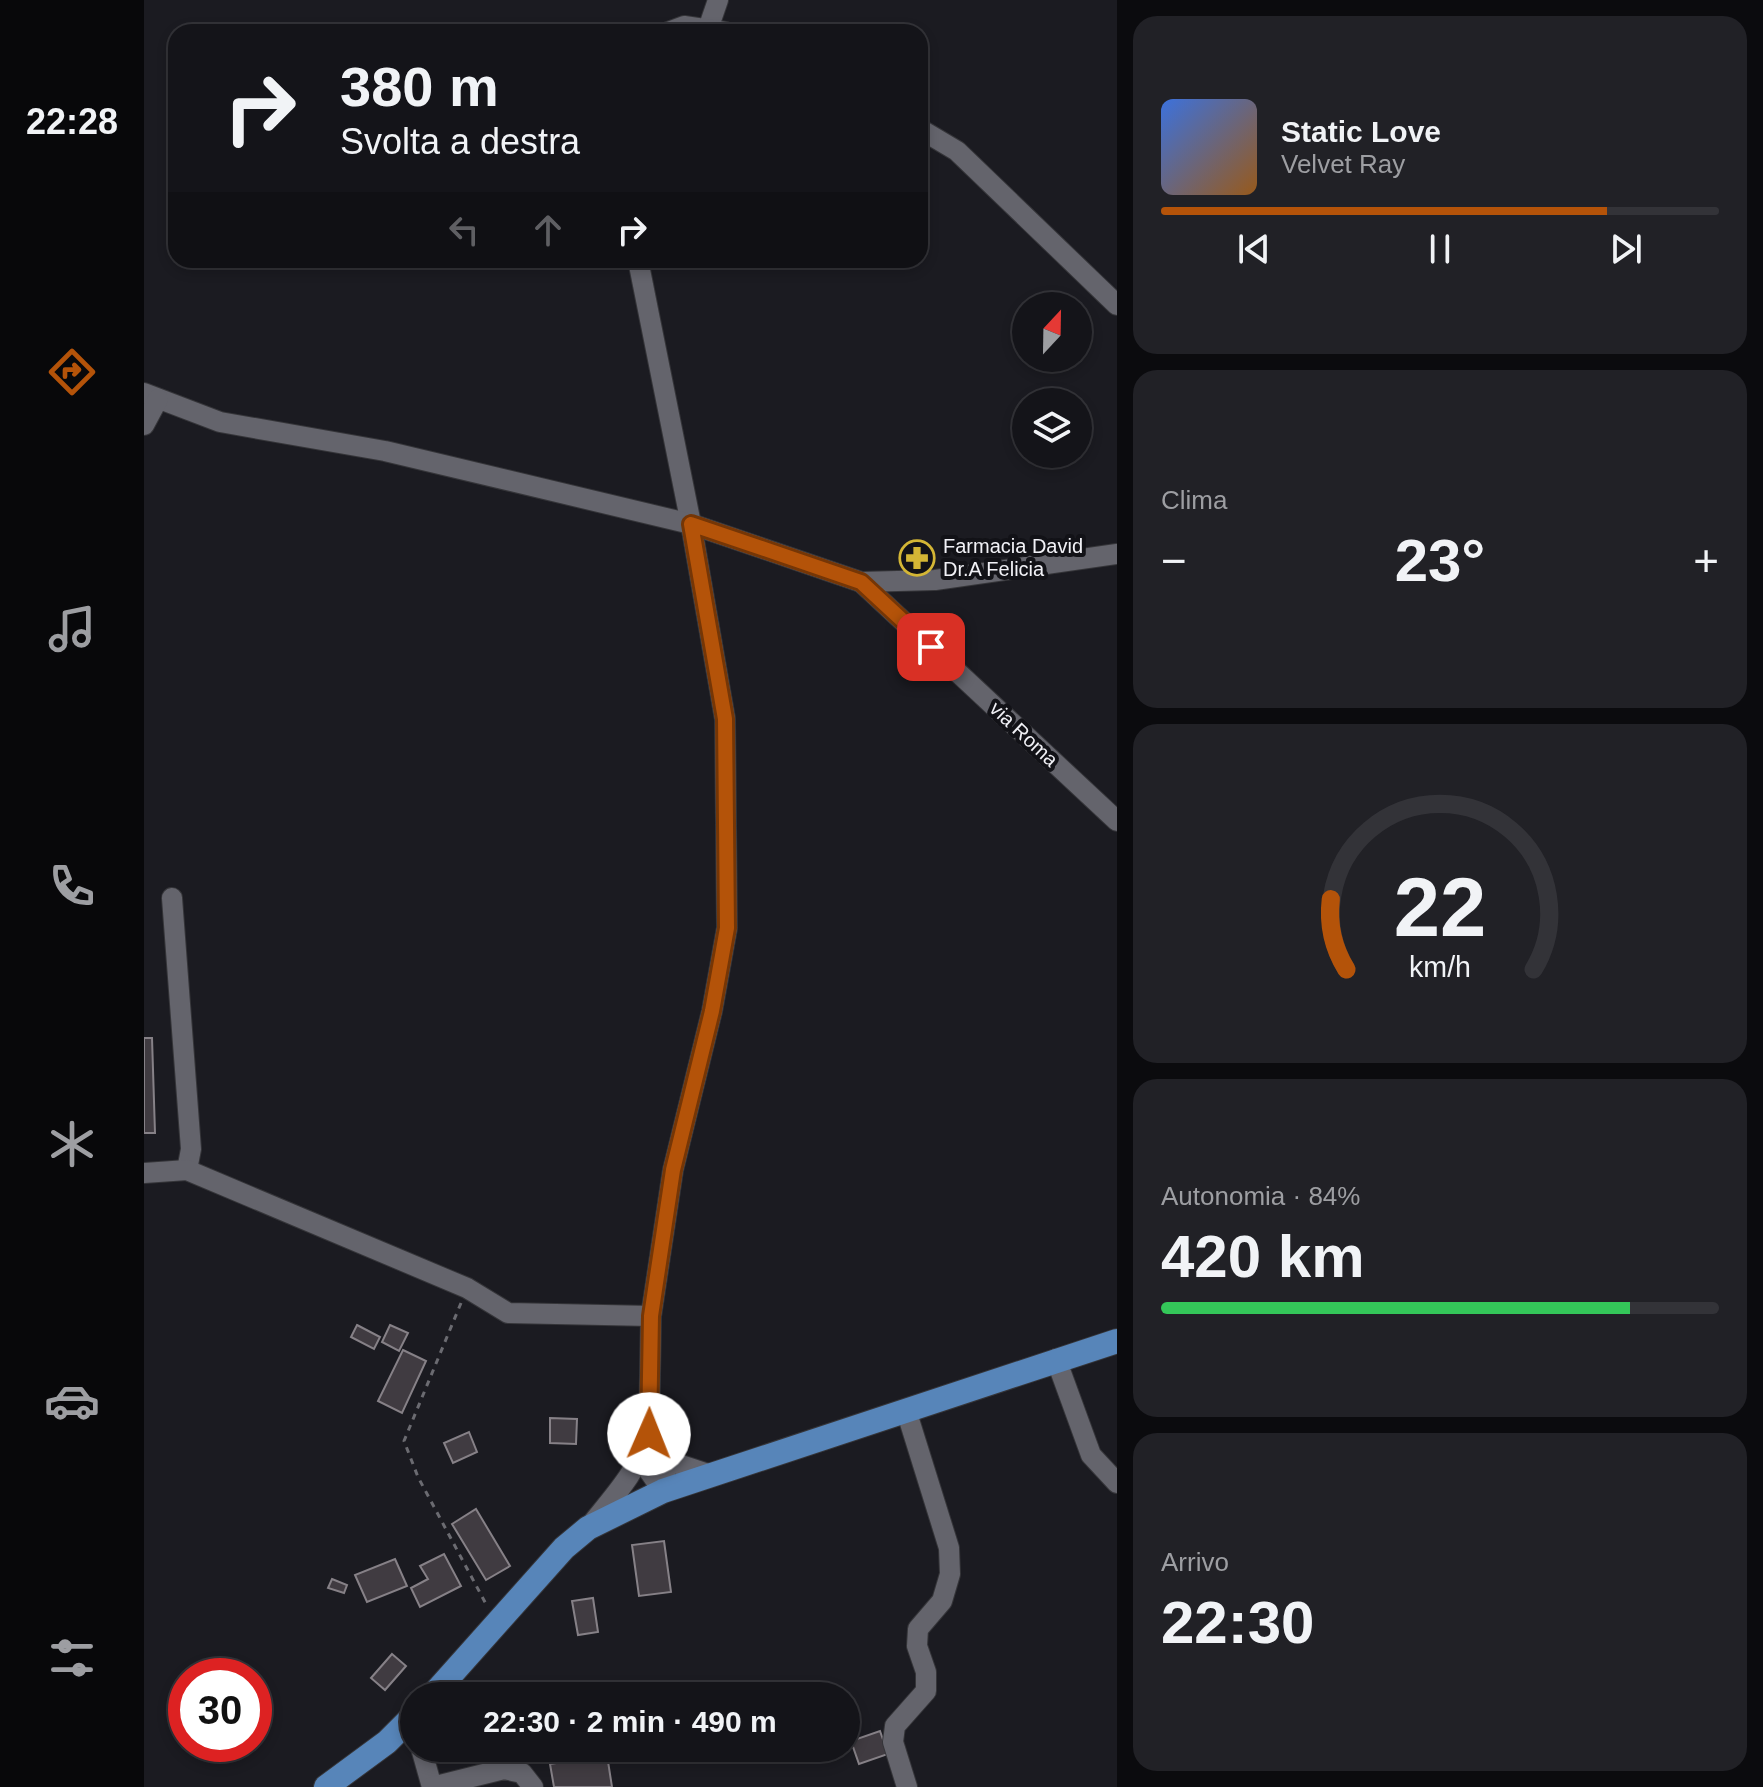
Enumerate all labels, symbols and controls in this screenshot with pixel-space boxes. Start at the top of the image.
text: 380 m [340,55,499,118]
icon: right [208,56,312,160]
text: 22:28 [26,101,118,142]
text: Static Love [1281,115,1441,148]
text: Svolta a destra [340,121,580,162]
text: Velvet Ray [1281,149,1405,179]
icon: left [442,208,486,252]
icon: ahead [526,208,570,252]
icon: right [610,208,654,252]
icon: previous [1232,227,1276,271]
icon: pause [1418,227,1462,271]
icon: next [1604,227,1648,271]
north arrow [1012,292,1092,372]
map controls [1012,292,1092,468]
icon: directions [44,344,100,400]
button: layers [1012,388,1092,468]
text: Clima [1161,485,1227,515]
text: 23° [1395,527,1485,594]
place label: Farmacia David Dr.A Felicia [943,535,1083,580]
text: − [1161,536,1187,585]
text: + [1693,536,1719,585]
pharmacy icon: Farmacia David Dr.A Felicia [898,539,936,577]
icon: music [44,601,100,657]
pin [897,613,965,681]
icon: arrive [909,625,953,669]
street label: via Roma [986,697,1063,771]
icon: phone [44,858,100,914]
text: 22 [1394,860,1486,953]
text: km/h [1409,951,1471,983]
icon: climate [44,1116,100,1172]
text: Autonomia · 84% [1161,1181,1360,1211]
text: 420 km [1161,1223,1365,1290]
icon: car [44,1373,100,1429]
position arrow [607,1392,691,1476]
text: Arrivo [1161,1547,1229,1577]
text: 22:30 [1161,1589,1314,1656]
icon: filters [44,1630,100,1686]
speed limit sign: 30 [168,1658,272,1762]
text: 22:30 · 2 min · 490 m [483,1705,777,1738]

